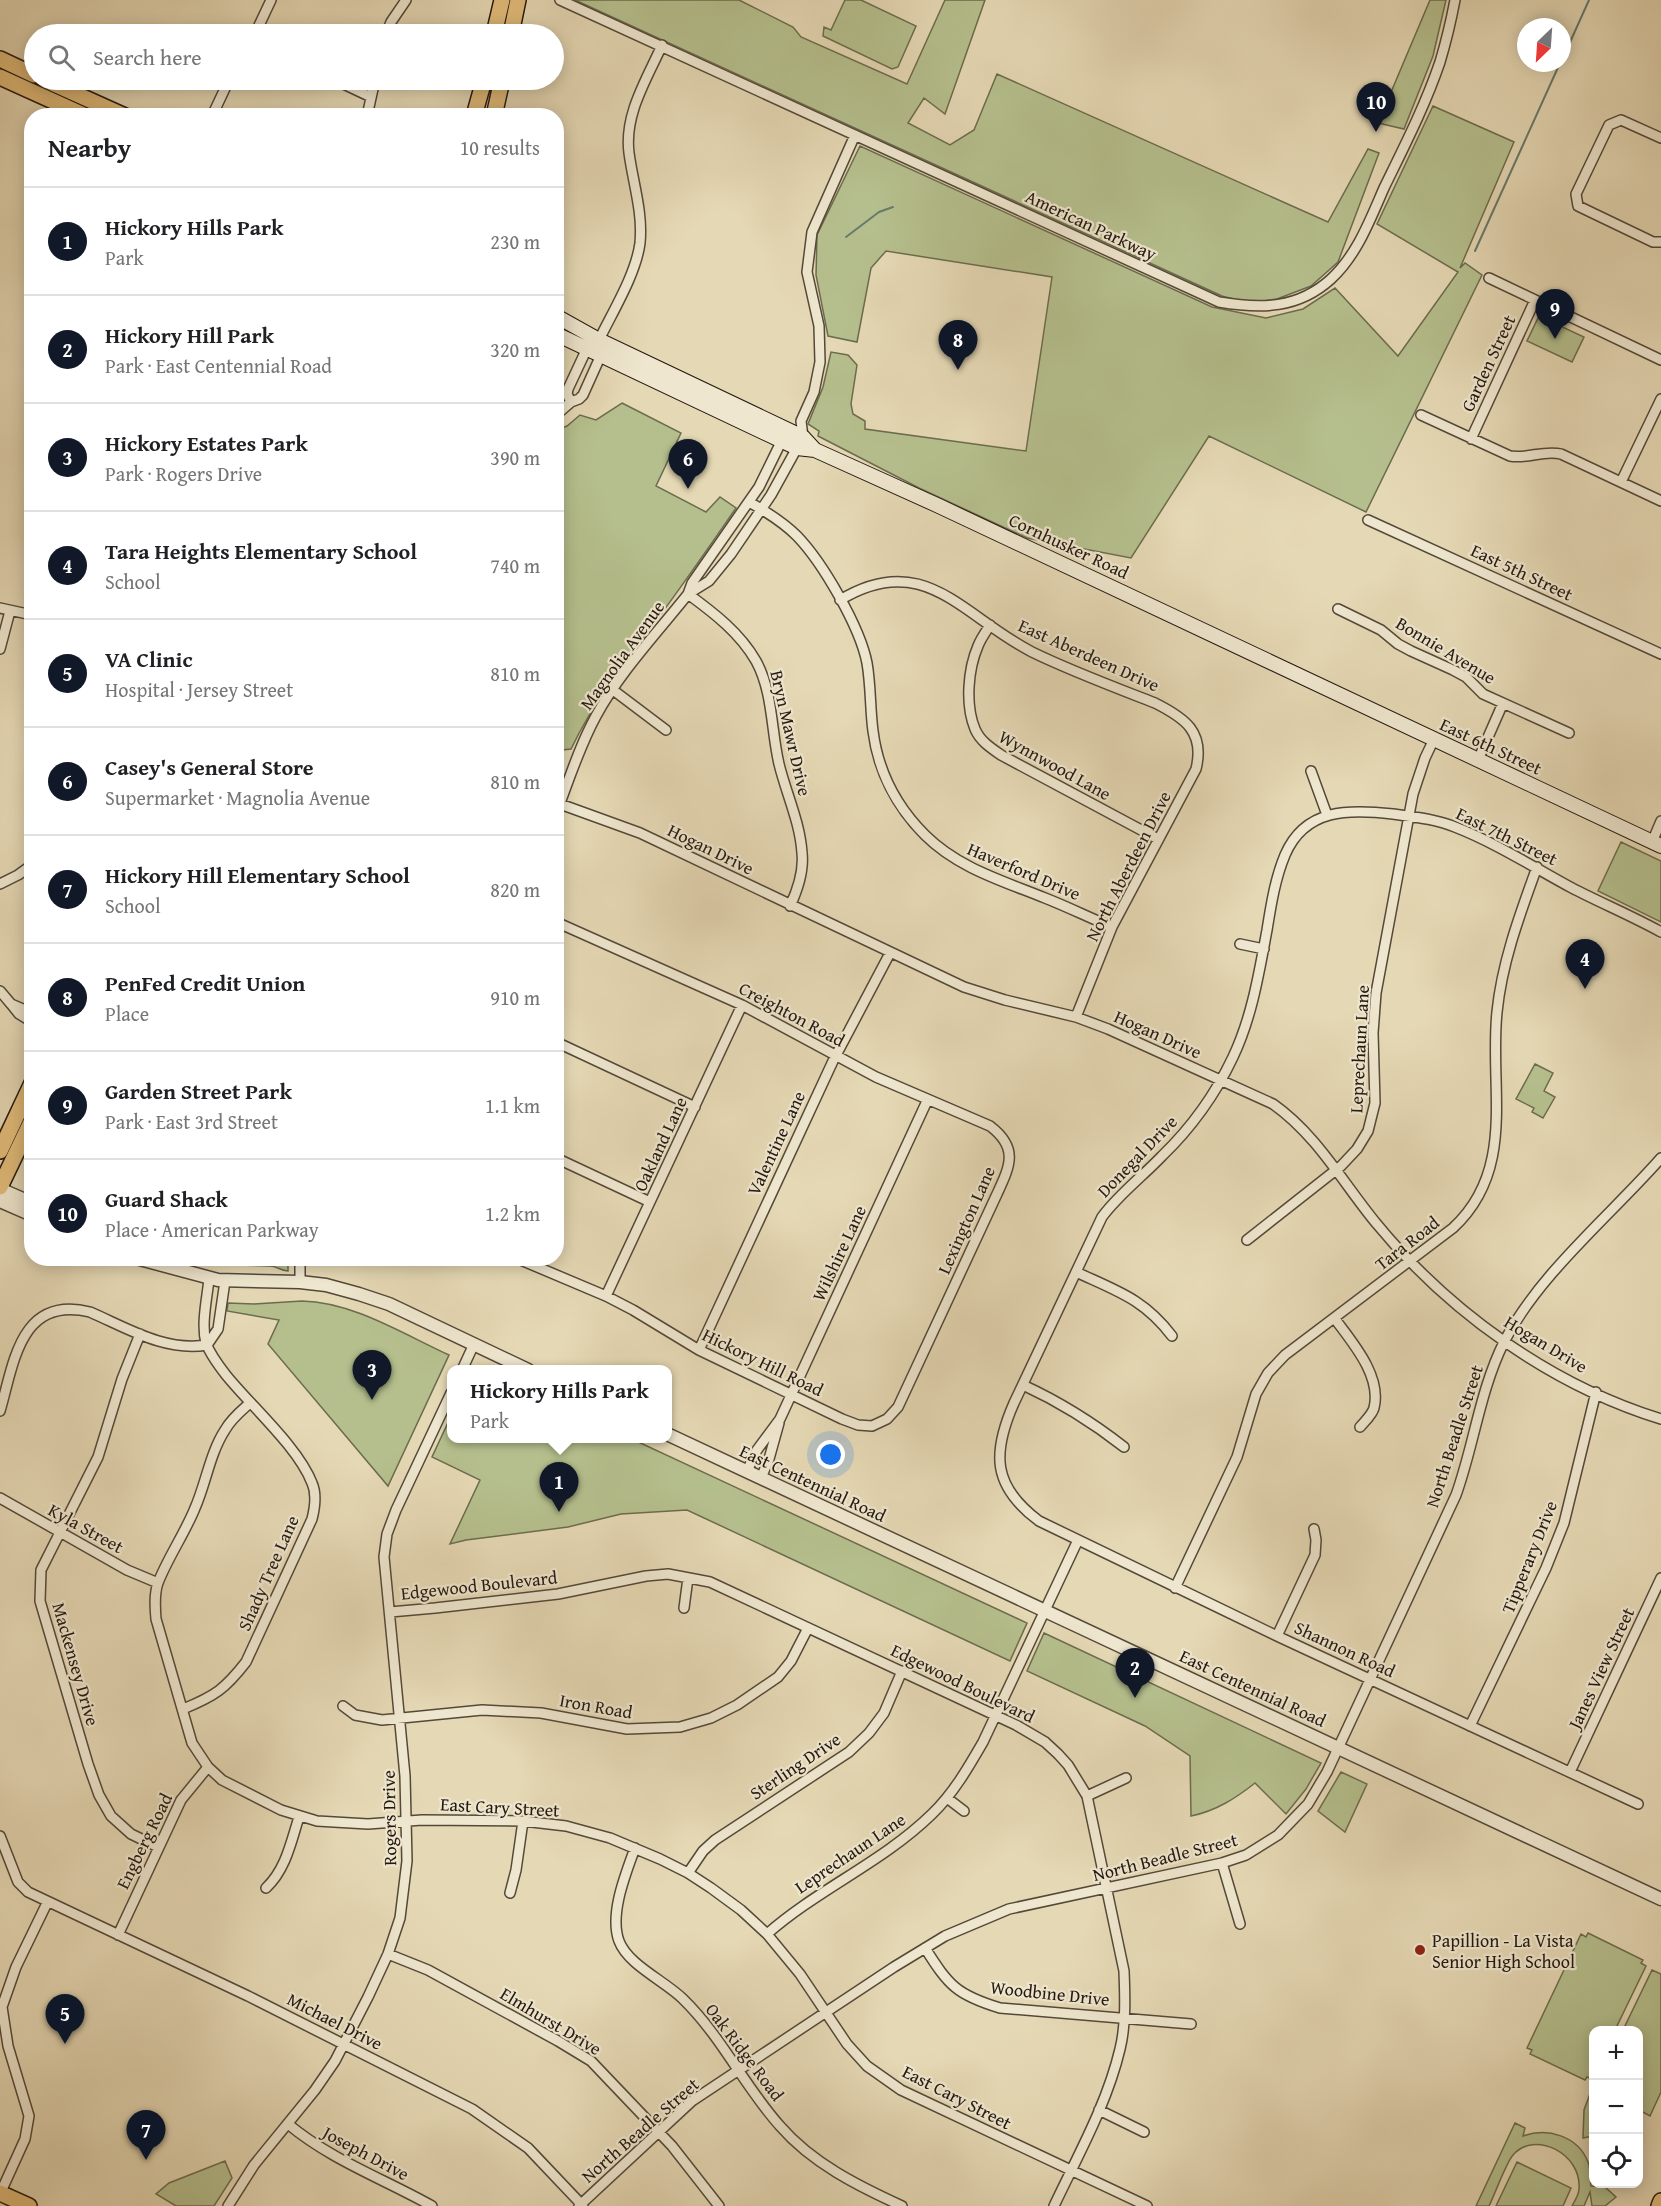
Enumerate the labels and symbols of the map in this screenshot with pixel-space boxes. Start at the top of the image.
north arrow [1517,18,1571,72]
pin: 10 [1356,82,1396,132]
street label: American Parkway [1021,183,1161,267]
pin: 9 [1536,290,1574,339]
street label: Garden Street [1454,310,1522,416]
pin: 8 [938,320,978,370]
pin: 6 [668,440,708,489]
street label: Cornhusker Road [1004,506,1134,586]
street label: East 5th Street [1467,537,1578,608]
street label: Magnolia Avenue [573,595,671,715]
street label: Bonnie Avenue [1391,609,1501,691]
street label: East Aberdeen Drive [1014,612,1164,698]
street label: Bryn Mawr Drive [763,668,819,798]
street label: East 6th Street [1436,711,1547,782]
street label: Wynnwood Lane [994,723,1116,807]
street label: North Aberdeen Drive [1078,786,1178,946]
street label: East 7th Street [1452,800,1563,872]
street label: Hogan Drive [663,816,759,882]
street label: Haverford Drive [963,835,1085,907]
pin: 4 [1566,940,1604,989]
street label: Creighton Road [734,975,850,1054]
street label: Leprechaun Lane [1342,984,1376,1114]
street label: Hogan Drive [1110,1003,1206,1065]
street label: Valentine Lane [740,1086,812,1200]
street label: Oakland Lane [626,1092,694,1196]
street label: Donegal Drive [1091,1109,1183,1203]
street label: Lexington Lane [930,1162,1002,1278]
street label: Wilshire Lane [805,1201,873,1305]
street label: Tara Road [1369,1209,1445,1277]
street label: Hogan Drive [1499,1308,1593,1380]
street label: Hickory Hill Road [698,1321,828,1403]
pin: 3 [352,1350,392,1400]
street label: North Beadle Street [1418,1361,1490,1511]
street label: East Centennial Road [735,1437,891,1529]
your location [816,1440,845,1469]
pin: 1 [540,1462,578,1512]
street label: Kyla Street [43,1496,129,1560]
street label: Tipperary Drive [1494,1497,1564,1617]
street label: Shady Tree Lane [230,1511,306,1635]
street label: Edgewood Boulevard [399,1563,559,1607]
street label: Mackensey Drive [45,1599,107,1729]
street label: Janes View Street [1560,1602,1641,1735]
street label: Shannon Road [1290,1614,1400,1684]
street label: Edgewood Boulevard [886,1636,1040,1730]
street label: East Centennial Road [1175,1642,1331,1734]
pin: 2 [1116,1648,1154,1698]
street label: Iron Road [557,1686,635,1726]
street label: Sterling Drive [744,1726,846,1806]
street label: Rogers Drive [375,1770,403,1866]
street label: Engberg Road [109,1788,179,1894]
street label: East Cary Street [440,1790,561,1824]
street label: Leprechaun Lane [789,1806,911,1900]
street label: North Beadle Street [1090,1826,1241,1888]
place label: Papillion - La Vista Senior High School [1432,1927,1575,1975]
marker: Papillion - La Vista Senior High School [1413,1943,1427,1957]
street label: Woodbine Drive [989,1973,1111,2013]
street label: Elmhurst Drive [495,1980,607,2062]
street label: Michael Drive [283,1985,387,2057]
pin: 5 [46,1994,84,2044]
street label: Oak Ridge Road [699,1997,791,2107]
street label: East Cary Street [898,2058,1017,2136]
street label: North Beadle Street [575,2071,705,2189]
pin: 7 [126,2110,166,2160]
street label: Joseph Drive [316,2118,414,2187]

